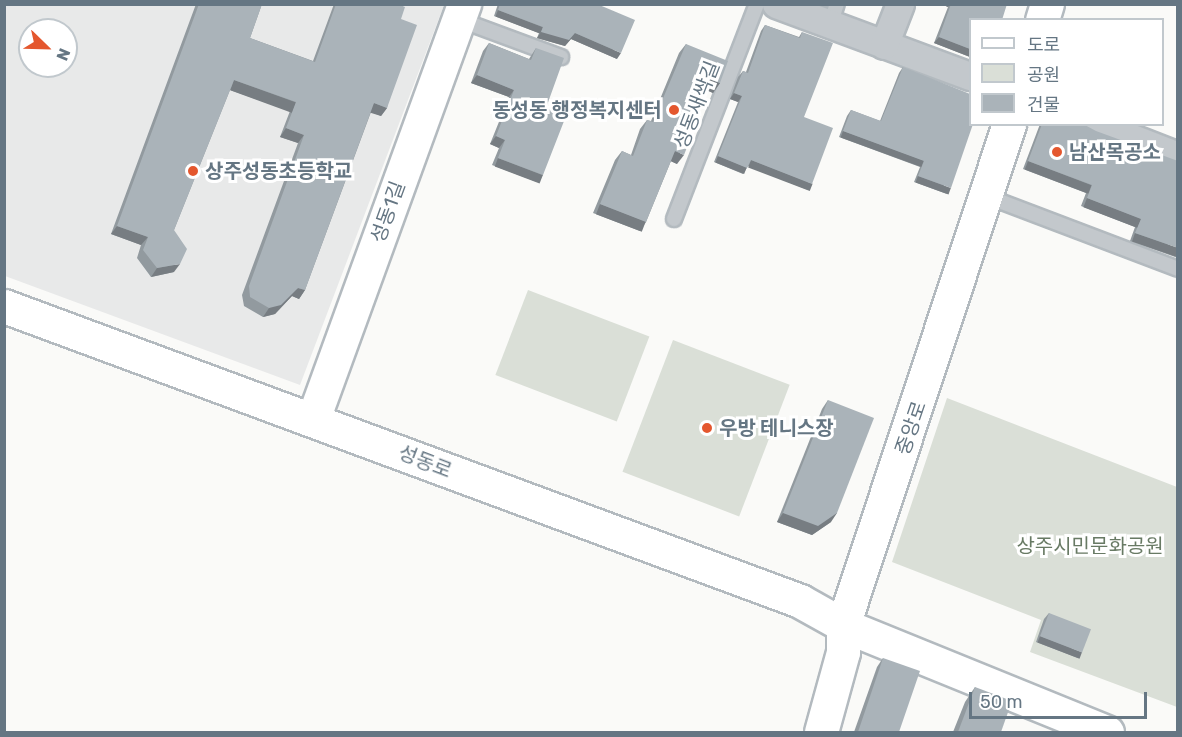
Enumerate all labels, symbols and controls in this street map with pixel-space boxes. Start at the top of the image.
north arrow [18,18,78,78]
legend [969,18,1164,126]
text: 도로 [1027,34,1060,56]
text: N [52,45,74,63]
street label: 성동새싹길 [669,58,725,152]
text: 공원 [1027,64,1060,86]
text: 건물 [1027,94,1060,116]
place label: 동성동 행정복지센터 [492,98,662,122]
marker: 동성동 행정복지센터 [667,103,681,117]
place label: 남산목공소 [1069,140,1161,164]
marker: 남산목공소 [1050,145,1064,159]
place label: 상주성동초등학교 [205,159,352,183]
marker: 상주성동초등학교 [186,164,200,178]
street label: 성동1길 [366,178,410,246]
street label: 중앙로 [891,398,931,458]
place label: 우방 테니스장 [719,416,834,440]
marker: 우방 테니스장 [700,421,714,435]
street label: 성동로 [395,441,455,483]
park label: 상주시민문화공원 [1016,534,1164,558]
scale bar [972,680,1150,718]
text: 50 m [980,691,1023,713]

